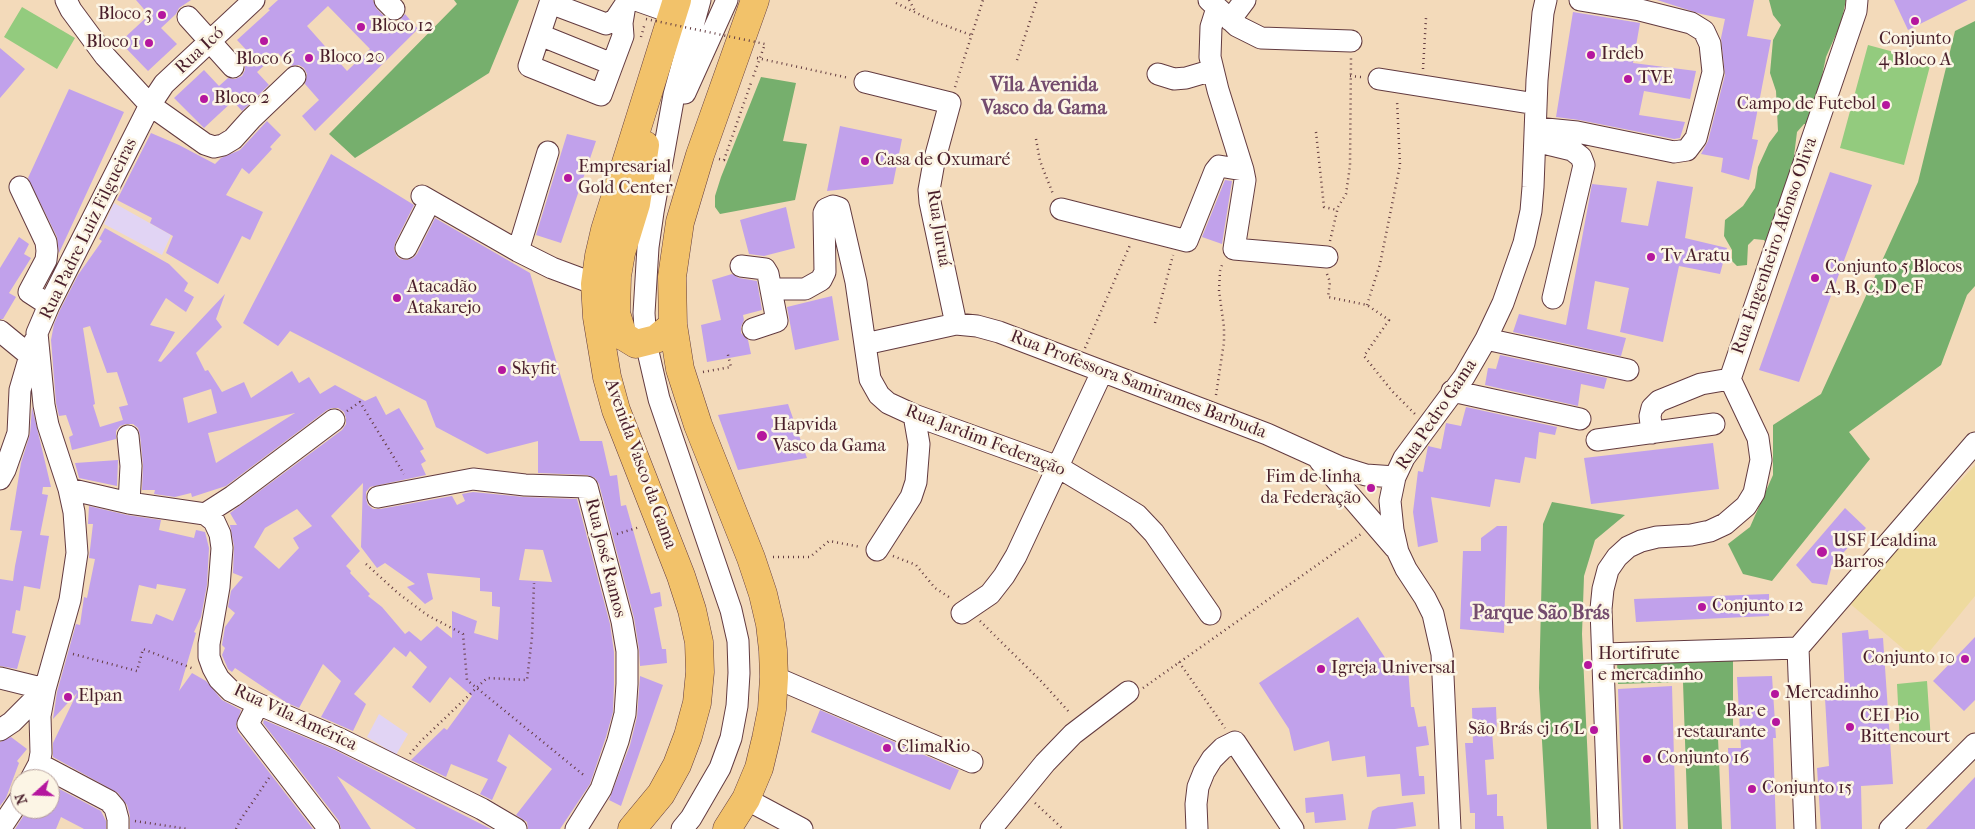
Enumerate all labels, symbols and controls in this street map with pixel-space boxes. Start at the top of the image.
place label: Bloco 3 [98,4,152,26]
marker: Bloco 3 [156,9,168,21]
marker: Conjunto 4 Bloco A [1909,15,1921,27]
place label: Bloco 12 [371,16,433,38]
marker: Bloco 12 [355,21,367,33]
street label: Rua Icó [171,23,229,79]
place label: Conjunto 4 Bloco A [1879,29,1951,72]
place label: Bloco 1 [86,32,139,54]
marker: Bloco 6 [258,35,270,47]
marker: Bloco 1 [143,37,155,49]
place label: Irdeb [1601,44,1644,66]
place label: Bloco 20 [319,47,385,69]
place label: Bloco 6 [236,49,292,71]
marker: Irdeb [1585,49,1597,61]
marker: Bloco 20 [303,52,315,64]
place label: TVE [1638,68,1673,90]
marker: TVE [1622,73,1634,85]
district label: Vila Avenida Vasco da Gama [981,74,1107,121]
place label: Bloco 2 [214,88,270,110]
marker: Bloco 2 [198,93,210,105]
place label: Campo de Futebol [1737,94,1876,116]
marker: Campo de Futebol [1880,99,1892,111]
street label: Rua Padre Luiz Filgueiras [36,135,142,323]
street label: Rua Engenheiro Afonso Oliva [1728,135,1822,357]
place label: Casa de Oxumaré [875,150,1010,172]
marker: Casa de Oxumaré [859,155,871,167]
place label: Empresarial Gold Center [578,157,673,200]
marker: Empresarial Gold Center [562,172,574,184]
street label: Rua Juruá [921,188,955,268]
place label: Tv Aratu [1661,246,1730,268]
marker: Tv Aratu [1645,251,1657,263]
place label: Conjunto 5 Blocos A, B, C, D e F [1825,257,1962,300]
marker: Conjunto 5 Blocos A, B, C, D e F [1809,272,1821,284]
place label: Atacadão Atakarejo [407,277,481,320]
marker: Atacadão Atakarejo [391,292,403,304]
street label: Rua Professora Samirames Barbuda [1007,326,1269,444]
street label: Rua Pedro Gama [1392,355,1482,475]
place label: Skyfit [512,359,557,381]
marker: Skyfit [496,364,508,376]
street label: Avenida Vasco da Gama [599,376,681,552]
street label: Rua Jardim Federação [902,400,1068,482]
place label: Hapvida Vasco da Gama [773,415,886,458]
marker: Hapvida Vasco da Gama [755,429,769,443]
place label: Fim de linha da Federação [1260,467,1361,509]
marker: Fim de linha da Federação [1365,482,1377,494]
street label: Rua José Ramos [580,496,630,620]
place label: USF Lealdina Barros [1833,531,1937,574]
marker: USF Lealdina Barros [1815,545,1829,559]
place label: Conjunto 12 [1712,596,1804,618]
marker: Conjunto 12 [1696,601,1708,613]
district label: Parque São Brás [1472,602,1610,626]
place label: Hortifrute e mercadinho [1598,644,1703,686]
place label: Conjunto 10 [1863,648,1955,670]
marker: Conjunto 10 [1959,653,1971,665]
place label: Igreja Universal [1331,658,1456,680]
marker: Hortifrute e mercadinho [1582,659,1594,671]
marker: Igreja Universal [1315,663,1327,675]
street label: Rua Vila América [230,680,360,756]
place label: Mercadinho [1785,683,1879,705]
place label: Elpan [78,686,123,708]
marker: Mercadinho [1769,688,1781,700]
marker: Elpan [62,691,74,703]
place label: Bar e restaurante [1676,701,1766,744]
place label: CEI Pio Bittencourt [1860,706,1950,749]
marker: Bar e restaurante [1770,716,1782,728]
place label: São Brás cj 16 L [1468,719,1584,741]
marker: CEI Pio Bittencourt [1844,721,1856,733]
marker: São Brás cj 16 L [1588,724,1600,736]
place label: ClimaRio [897,737,970,759]
marker: ClimaRio [881,742,893,754]
place label: Conjunto 16 [1657,748,1749,770]
marker: Conjunto 16 [1641,753,1653,765]
north arrow [10,769,60,819]
place label: Conjunto 15 [1762,778,1852,800]
marker: Conjunto 15 [1746,783,1758,795]
text: N [12,791,31,807]

